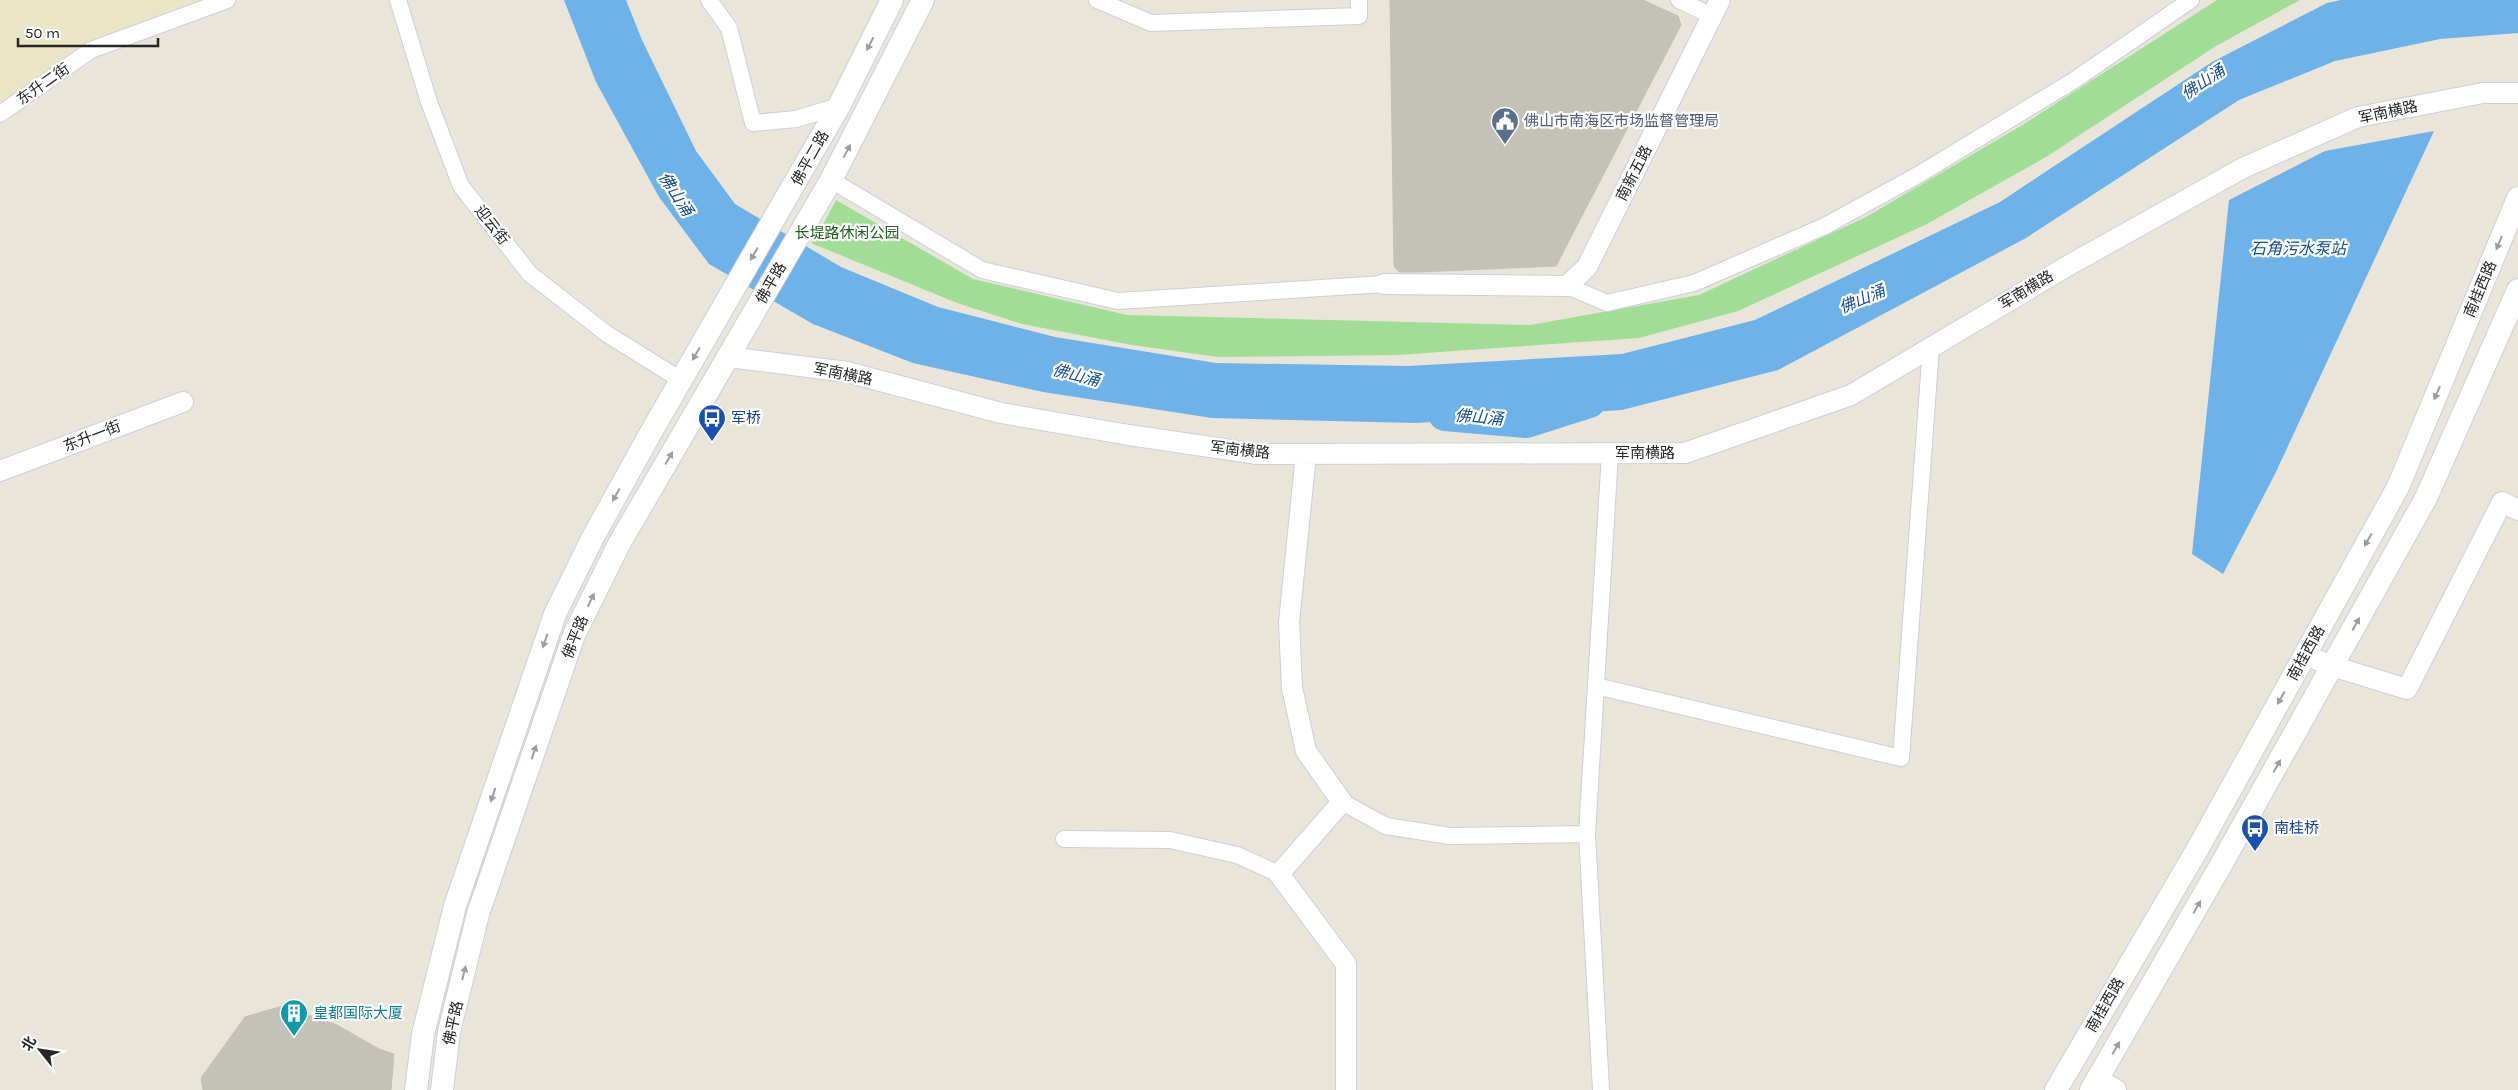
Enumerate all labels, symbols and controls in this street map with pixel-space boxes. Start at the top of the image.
scale bar [18,15,158,47]
text: 50 m [25,24,60,42]
one-way arrow [866,36,874,51]
street label: 东升二街 [13,59,73,109]
water label: 佛山涌 [2178,60,2230,103]
street label: 军南横路 [2357,97,2419,127]
public building icon: 佛山市南海区市场监督管理局 [1490,106,1520,145]
place label: 佛山市南海区市场监督管理局 [1524,112,1719,130]
street label: 佛平二路 [788,127,832,189]
street label: 南新五路 [1612,142,1656,204]
one-way arrow [843,144,851,159]
water label: 佛山涌 [655,169,698,221]
street label: 迎云街 [471,202,513,248]
park label: 长堤路休闲公园 [794,224,900,242]
one-way arrow [2495,236,2503,250]
water label: 石角污水泵站 [2250,239,2348,258]
one-way arrow [750,247,759,260]
street label: 南桂西路 [2460,258,2500,320]
street label: 佛平路 [752,259,790,307]
street label: 军南横路 [1996,267,2056,313]
water label: 佛山涌 [1836,280,1890,317]
one-way arrow [692,346,700,361]
street label: 军南横路 [812,359,874,389]
water label: 佛山涌 [1050,360,1104,391]
one-way arrow [2433,386,2441,401]
bus stop icon: 军桥 [697,403,727,442]
water label: 佛山涌 [1454,405,1506,429]
place label: 军桥 [731,409,761,427]
street label: 东升一街 [61,417,123,455]
street label: 军南横路 [1209,438,1271,462]
street label: 军南横路 [1615,444,1675,462]
one-way arrow [665,451,674,464]
one-way arrow [612,488,620,503]
one-way arrow [2364,534,2373,547]
one-way arrow [587,593,595,607]
street label: 佛平路 [558,613,592,661]
one-way arrow [2352,617,2361,630]
street label: 南桂西路 [2284,622,2328,684]
one-way arrow [541,634,548,649]
one-way arrow [2277,690,2285,705]
one-way arrow [530,744,538,759]
one-way arrow [2273,758,2281,773]
one-way arrow [488,788,496,803]
bus stop icon: 南桂桥 [2240,813,2270,852]
place label: 南桂桥 [2274,819,2319,837]
one-way arrow [2193,900,2201,915]
one-way arrow [460,966,468,981]
street label: 南桂西路 [2082,975,2128,1035]
building icon: 皇都国际大厦 [279,998,309,1037]
street label: 佛平路 [440,999,466,1047]
place label: 皇都国际大厦 [313,1004,403,1022]
north arrow [15,1025,65,1075]
text: 北 [18,1033,40,1054]
one-way arrow [2111,1041,2120,1054]

